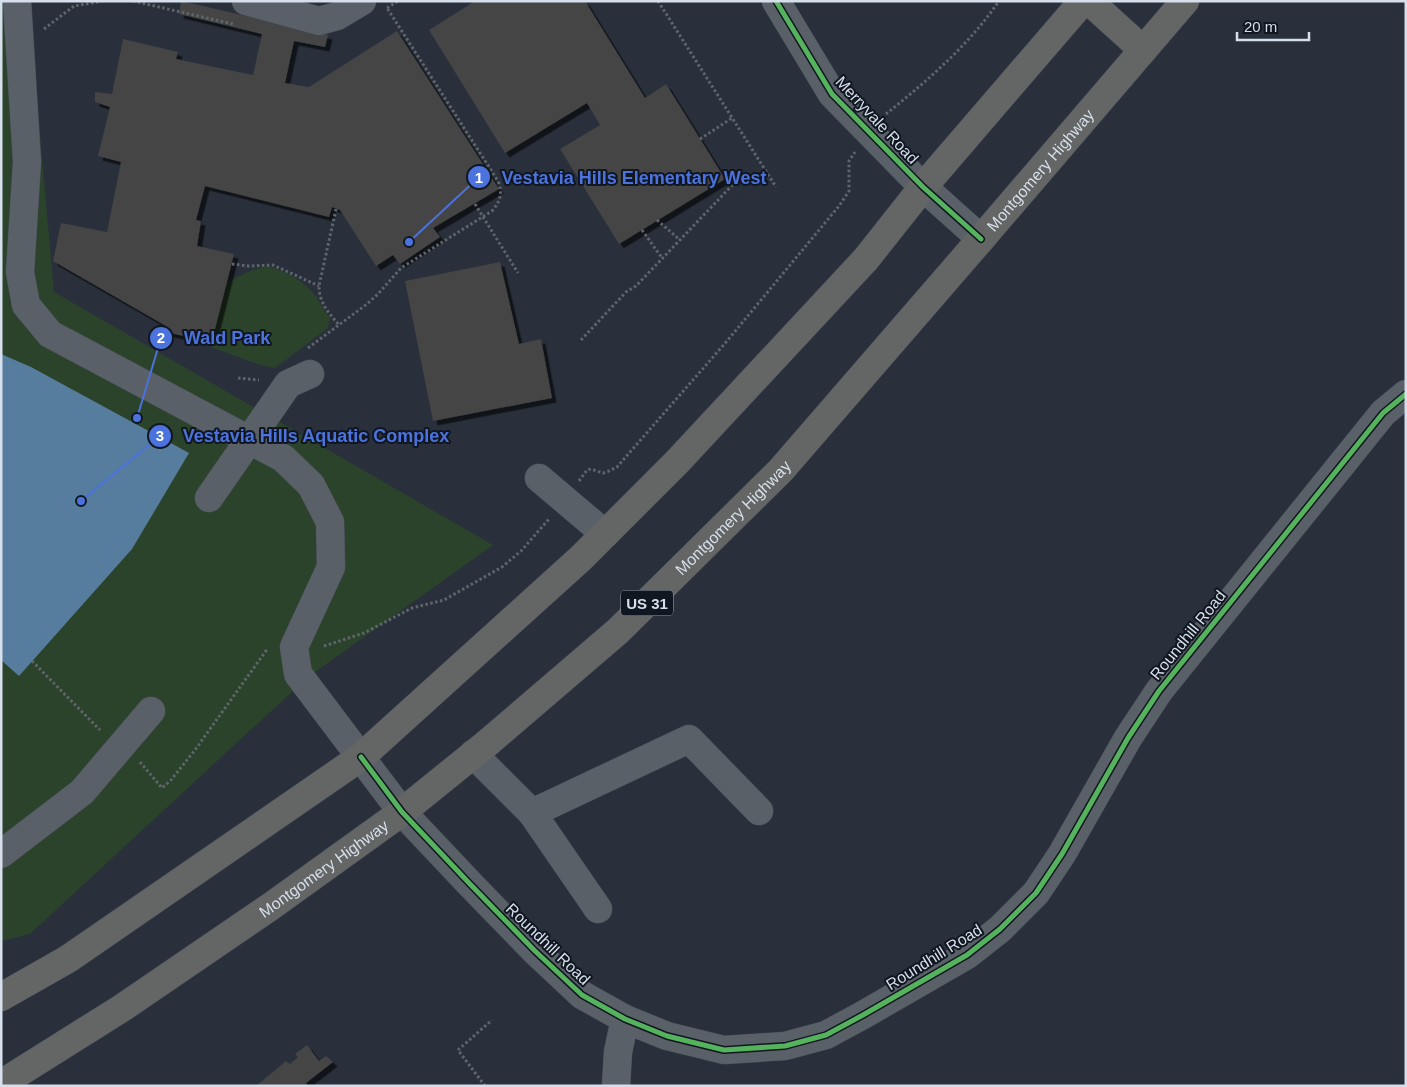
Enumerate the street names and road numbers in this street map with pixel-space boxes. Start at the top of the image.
street label: Merryvale Road [832,73,922,167]
street label: Montgomery Highway [983,106,1097,234]
street label: Montgomery Highway [672,457,794,578]
street label: Roundhill Road [1147,587,1229,683]
road number: US 31 [621,590,673,616]
street label: Montgomery Highway [256,816,391,920]
street label: Roundhill Road [503,900,593,988]
street label: Roundhill Road [883,921,985,993]

